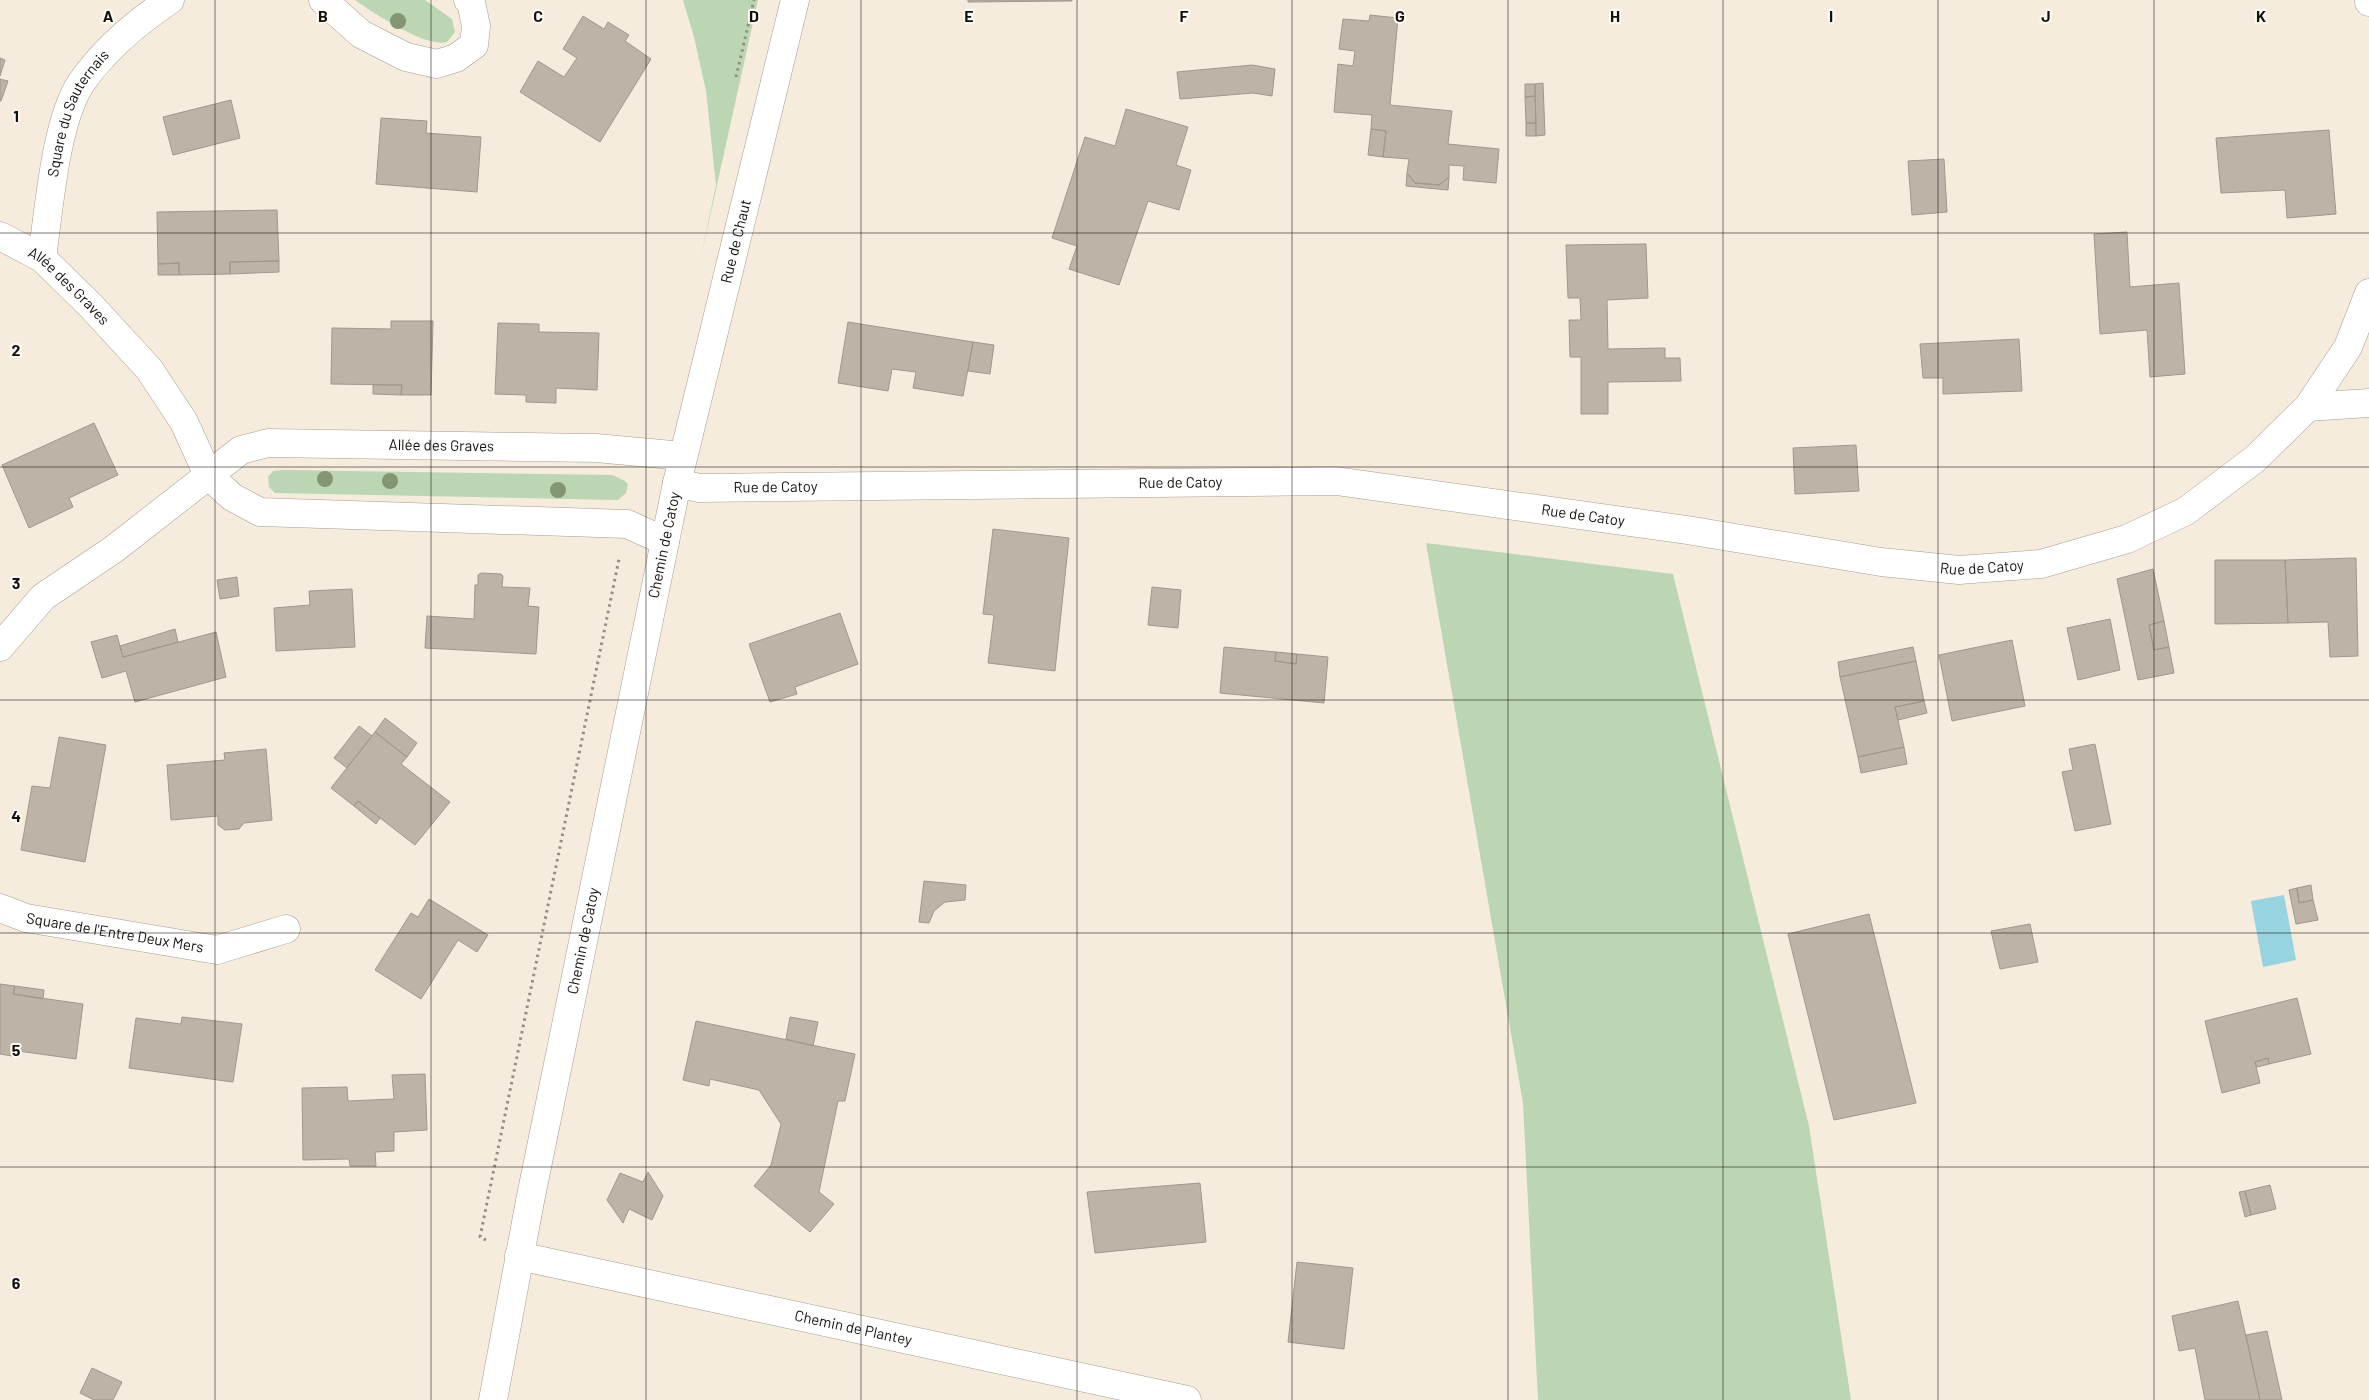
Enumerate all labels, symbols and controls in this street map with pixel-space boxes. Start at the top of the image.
text: A [103,6,114,25]
text: B [318,6,328,25]
text: C [533,6,543,25]
text: D [749,6,759,25]
text: E [964,6,974,25]
text: F [1180,6,1189,25]
text: G [1395,6,1405,25]
text: H [1610,6,1620,25]
text: I [1829,6,1833,25]
text: J [2041,6,2051,25]
text: K [2256,6,2266,25]
street label: Square du Sauternais [43,46,112,178]
text: 1 [13,106,19,125]
street label: Rue de Chaut [716,197,754,285]
street label: Allée des Graves [26,243,114,328]
text: 2 [12,340,21,359]
street label: Allée des Graves [389,435,494,454]
street label: Rue de Catoy [1138,472,1223,491]
street label: Rue de Catoy [733,477,818,496]
street label: Chemin de Catoy [644,490,683,600]
street label: Rue de Catoy [1540,500,1626,529]
street label: Rue de Catoy [1939,555,2025,578]
text: 3 [12,573,20,592]
text: 4 [11,806,21,825]
street label: Chemin de Catoy [563,886,602,995]
street label: Square de l'Entre Deux Mers [25,908,205,956]
text: 5 [12,1040,21,1059]
text: 6 [12,1273,21,1292]
street label: Chemin de Plantey [793,1306,914,1349]

